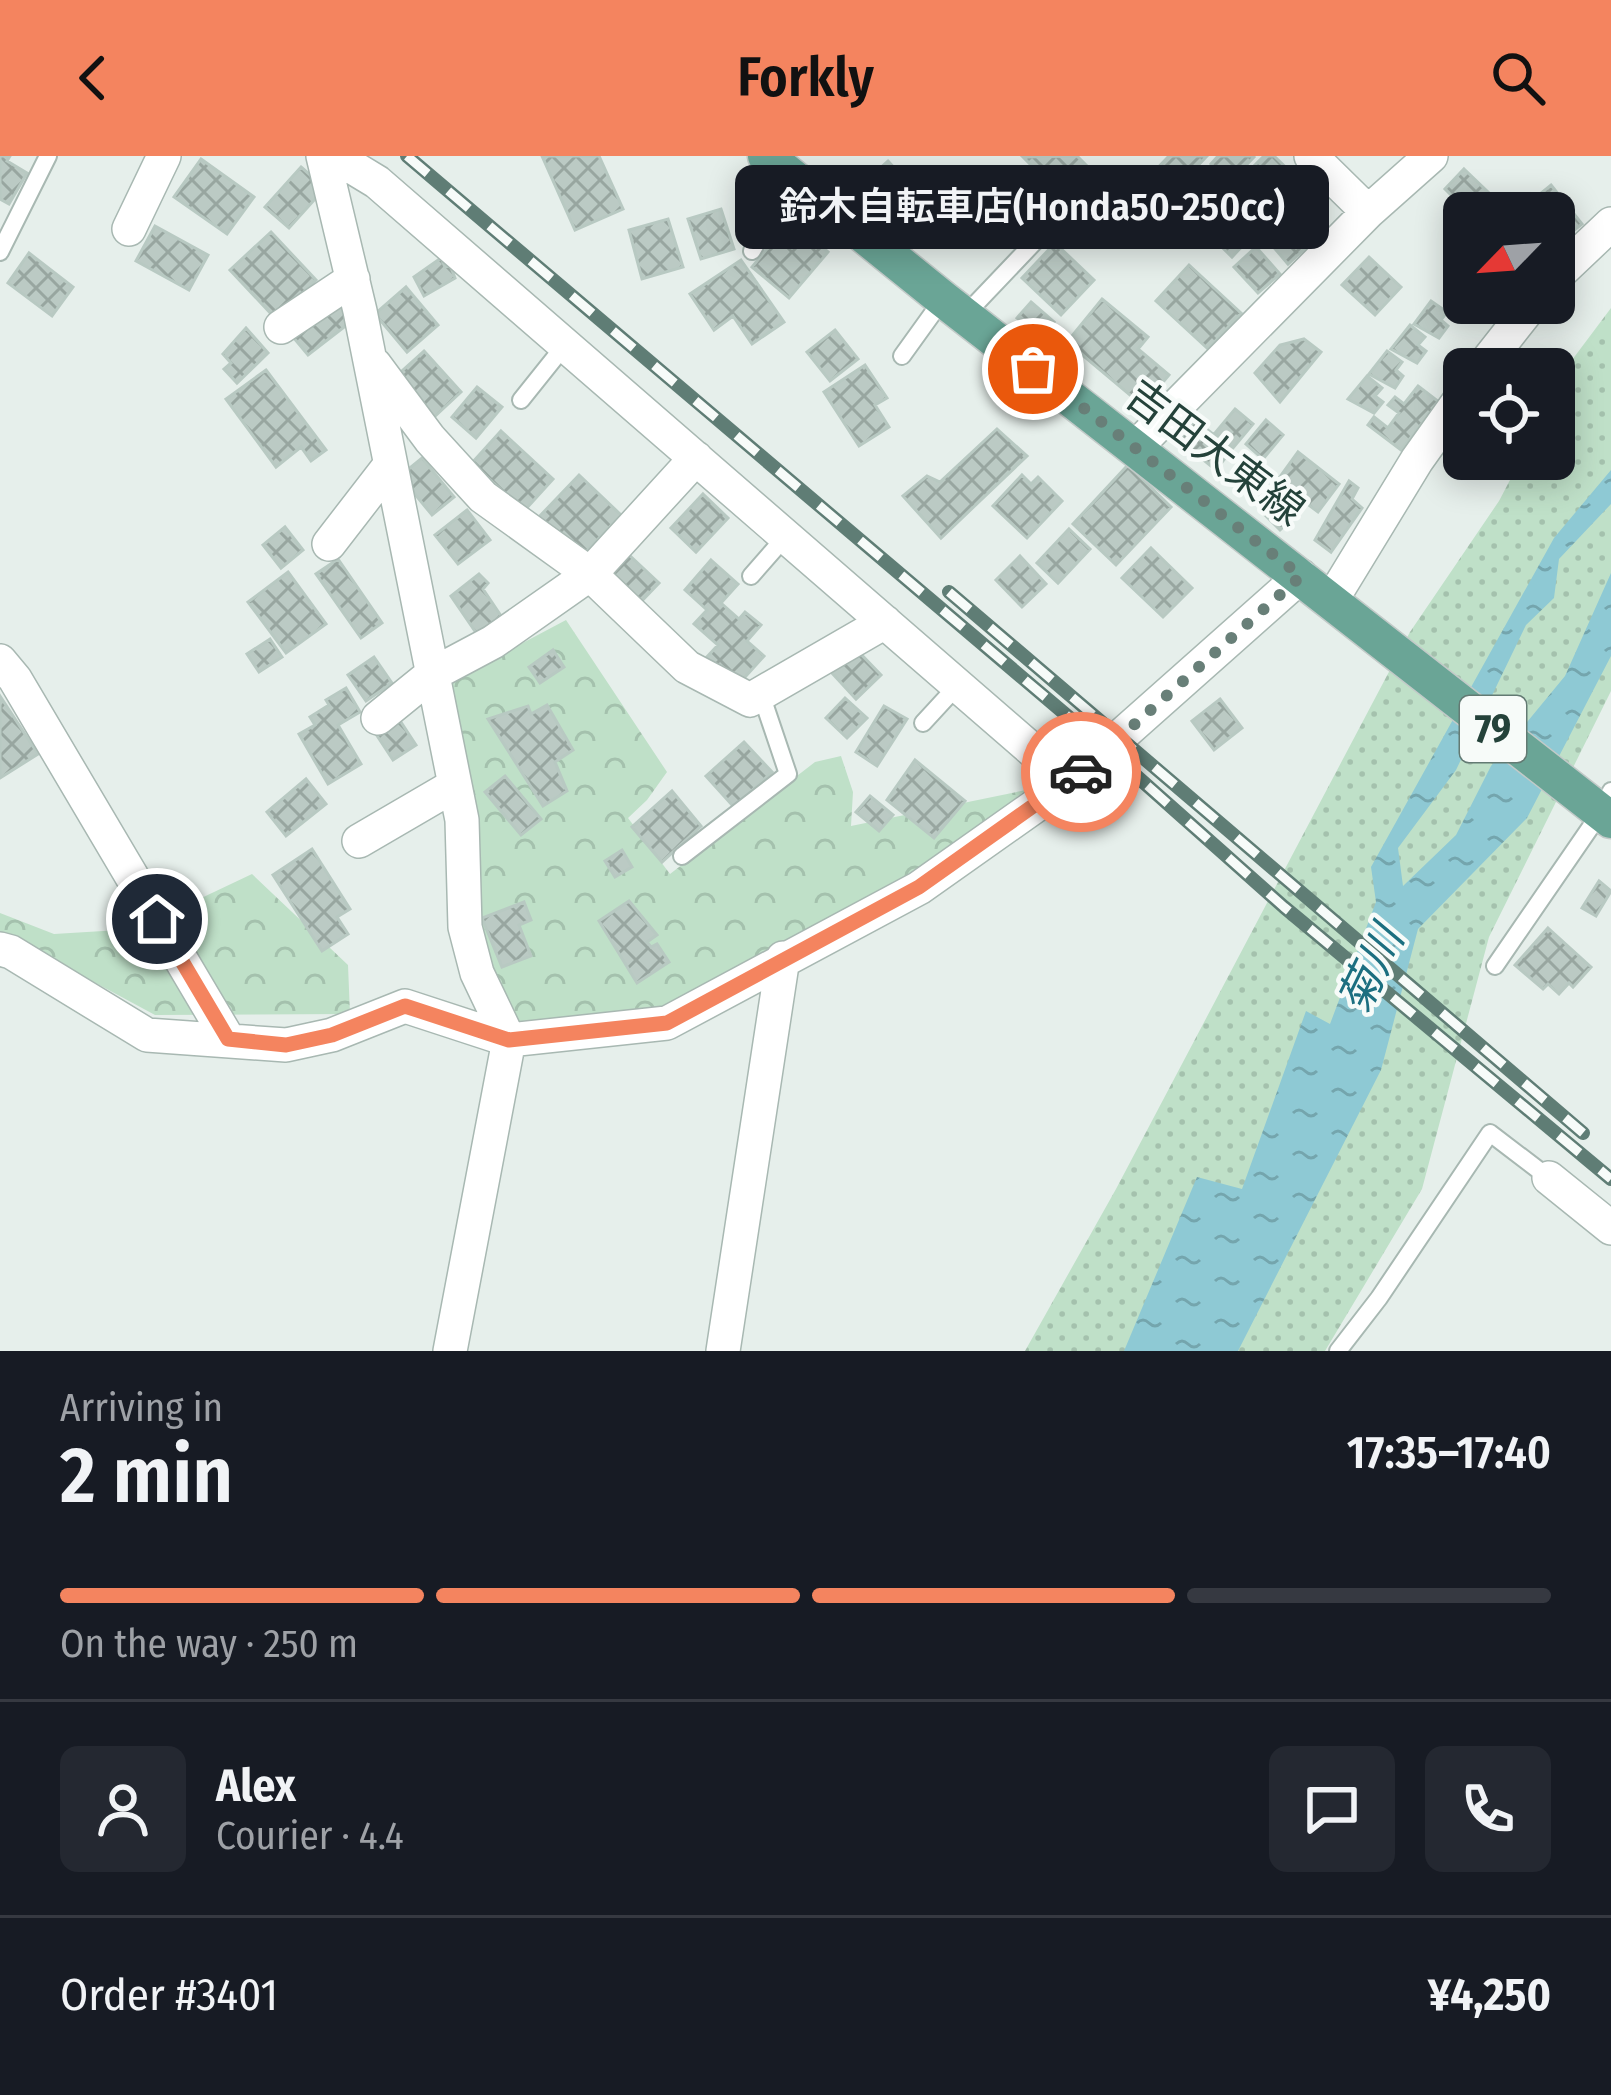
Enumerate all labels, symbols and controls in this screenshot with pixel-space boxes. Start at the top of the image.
icon: back [60,45,126,111]
icon: search [1485,45,1551,111]
text: Forkly [737,46,874,110]
callout: 鈴木自転車店(Honda50-250cc) [736,165,1330,249]
text: 鈴木自転車店(Honda50-250cc) [779,184,1285,230]
north arrow [1443,192,1575,324]
map controls [1443,192,1575,480]
pin [982,318,1084,420]
icon: bag [1000,336,1066,402]
button: locate [1443,348,1575,480]
street label: 吉田大東線 [1116,370,1314,536]
road number: 79 [1460,696,1526,762]
courier [1021,712,1141,832]
icon: car [1048,739,1114,805]
pin [106,868,208,970]
icon: home [124,886,190,952]
water label: 菊川 [1327,914,1417,1022]
text: Arriving in [60,1385,223,1431]
text: 17:35–17:40 [1347,1426,1551,1480]
text: 2 min [60,1429,233,1523]
text: On the way · 250 m [60,1621,358,1667]
button: person [60,1746,186,1872]
button: chat [1269,1746,1395,1872]
button: phone [1425,1746,1551,1872]
text: Alex [216,1759,296,1813]
text: Courier · 4.4 [216,1813,404,1859]
text: Order #3401 [60,1968,278,2022]
text: ¥4,250 [1428,1968,1551,2022]

